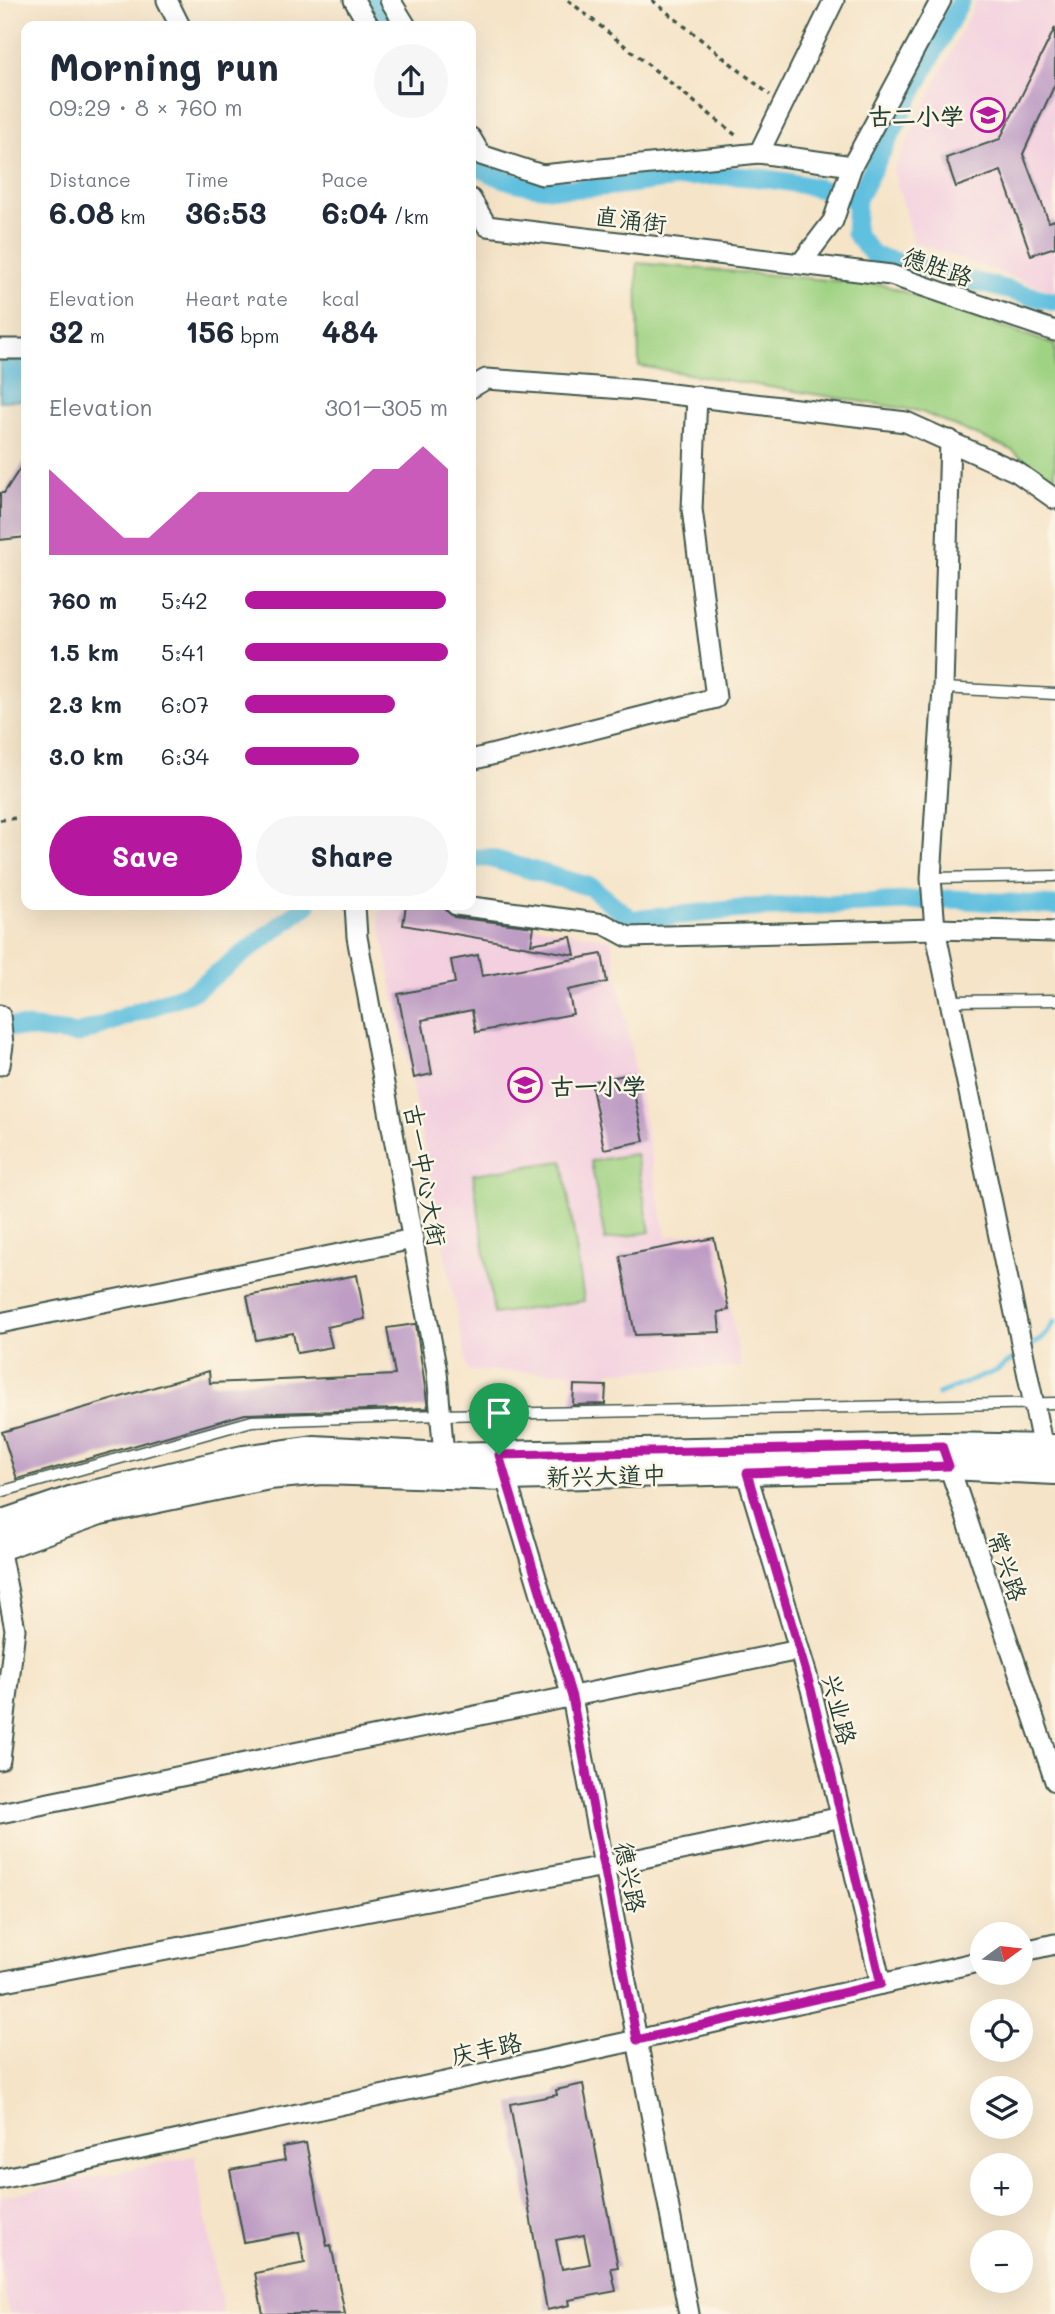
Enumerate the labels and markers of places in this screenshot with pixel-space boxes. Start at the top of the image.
school or university icon: 古二小学 [969,96,1007,134]
place label: 古二小学 [868,100,964,131]
school or university icon: 古一小学 [506,1066,544,1104]
place label: 古一小学 [550,1070,646,1101]
pin [469,1383,529,1455]

